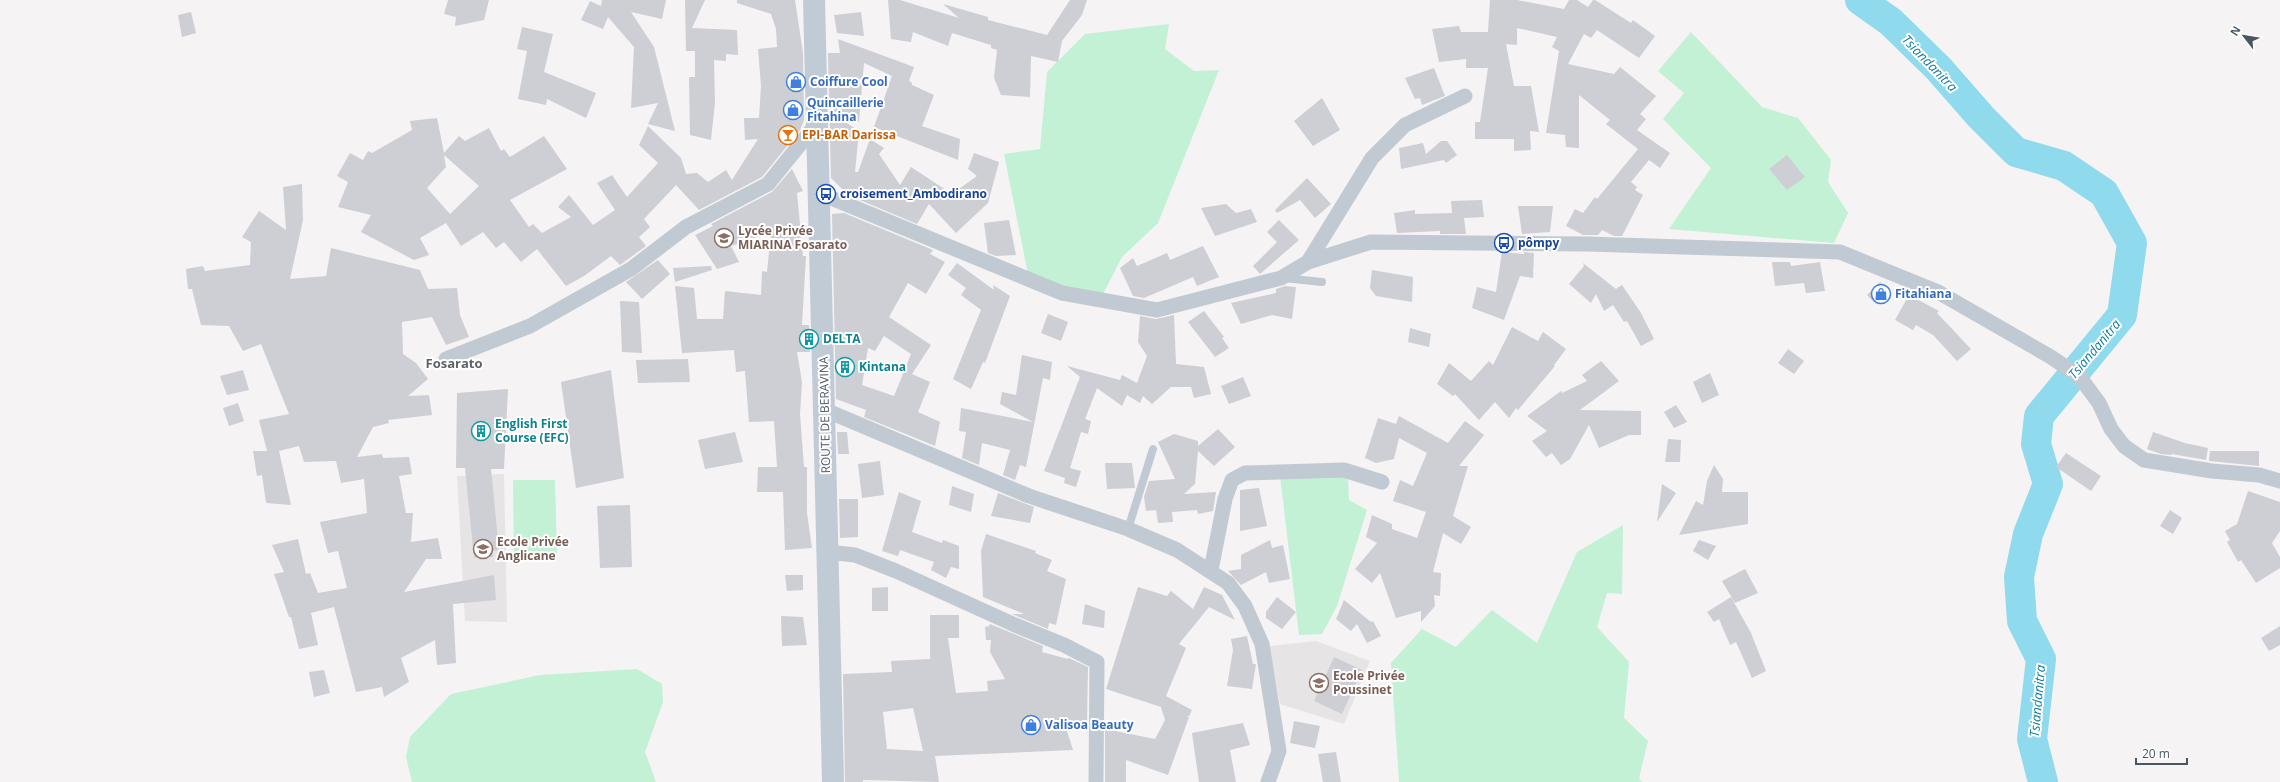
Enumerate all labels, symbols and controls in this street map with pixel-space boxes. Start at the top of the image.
north arrow [2224,16,2264,56]
text: N [2226,23,2244,38]
water label: Tsiandanitra [1898,31,1962,96]
shop icon: Coiffure Cool [785,71,807,93]
place label: Coiffure Cool [810,73,888,90]
place label: Quincaillerie Fitahina [807,94,884,125]
shop icon: Quincaillerie Fitahina [782,99,804,121]
bar icon: EPI-BAR Darissa [777,124,799,146]
place label: EPI-BAR Darissa [802,126,896,143]
bus stop icon: croisement_Ambodirano [815,183,837,205]
place label: croisement_Ambodirano [840,185,987,202]
place label: Lycée Privée MIARINA Fosarato [738,222,847,253]
school or university icon: Lycée Privée MIARINA Fosarato [713,227,735,249]
bus stop icon: pômpy [1493,232,1515,254]
place label: pômpy [1518,234,1559,251]
shop icon: Fitahiana [1870,283,1892,305]
place label: Fitahiana [1895,285,1952,302]
water label: Tsiandanitra [2064,315,2125,383]
building icon: DELTA [798,328,820,350]
place label: DELTA [823,330,861,347]
district label: Fosarato [426,354,482,372]
street label: ROUTE DE BERAVINA [815,356,834,474]
building icon: Kintana [834,356,856,378]
place label: Kintana [859,358,906,375]
place label: English First Course (EFC) [495,415,569,446]
building icon: English First Course (EFC) [470,420,492,442]
place label: Ecole Privée Anglicane [497,533,569,564]
school or university icon: Ecole Privée Anglicane [472,538,494,560]
water label: Tsiandanitra [2025,663,2049,738]
place label: Ecole Privée Poussinet [1333,667,1405,698]
school or university icon: Ecole Privée Poussinet [1308,672,1330,694]
shop icon: Valisoa Beauty [1020,714,1042,736]
place label: Valisoa Beauty [1045,716,1134,733]
scale bar [2136,740,2187,766]
text: 20 m [2142,745,2170,762]

